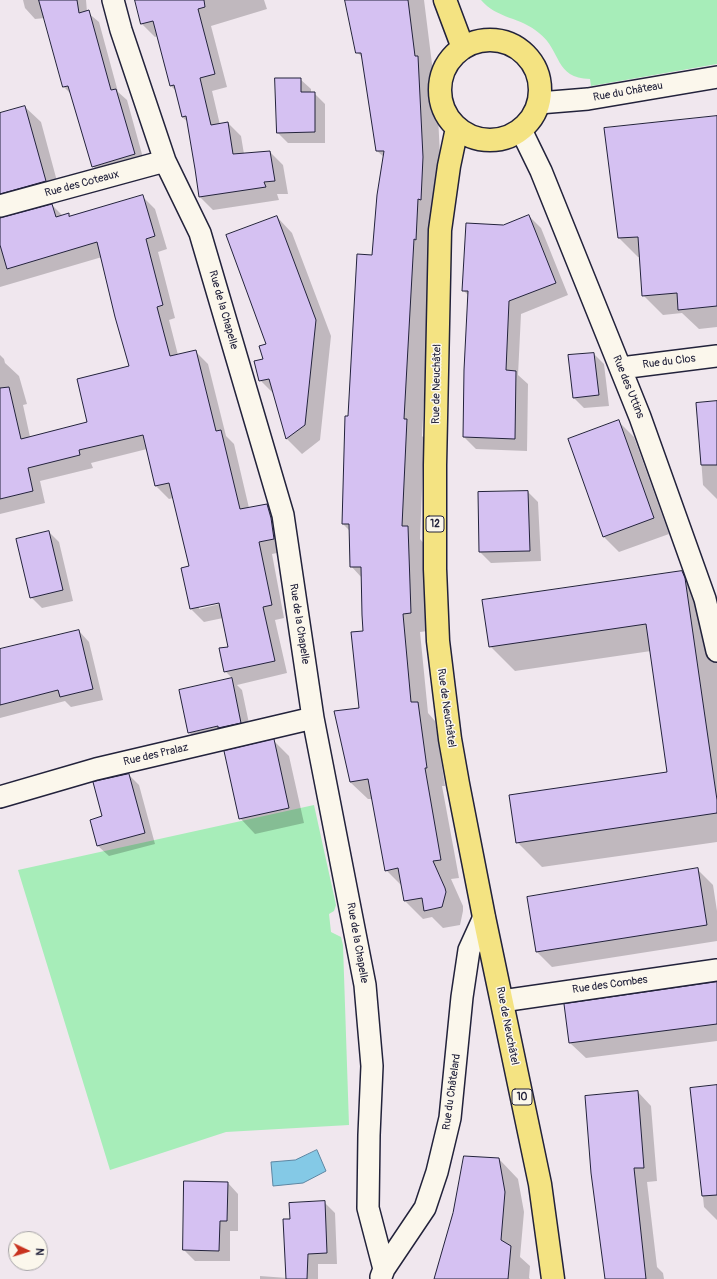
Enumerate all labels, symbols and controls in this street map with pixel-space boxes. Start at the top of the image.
street label: Rue du Château [592,79,664,105]
street label: Rue des Coteaux [43,168,121,200]
street label: Rue de la Chapelle [205,269,241,351]
street label: Rue de Neuchâtel [430,344,444,424]
street label: Rue du Clos [642,352,696,372]
street label: Rue des Uttins [609,354,647,420]
road number: 12 [426,516,444,532]
street label: Rue de la Chapelle [286,583,312,665]
street label: Rue de Neuchâtel [434,668,458,748]
street label: Rue des Pralaz [122,741,190,769]
street label: Rue de la Chapelle [343,902,371,984]
street label: Rue des Combes [572,973,648,997]
street label: Rue de Neuchâtel [493,986,521,1066]
street label: Rue du Châtelard [440,1053,464,1131]
road number: 10 [512,1089,532,1105]
north arrow [8,1231,48,1271]
text: N [33,1248,46,1256]

